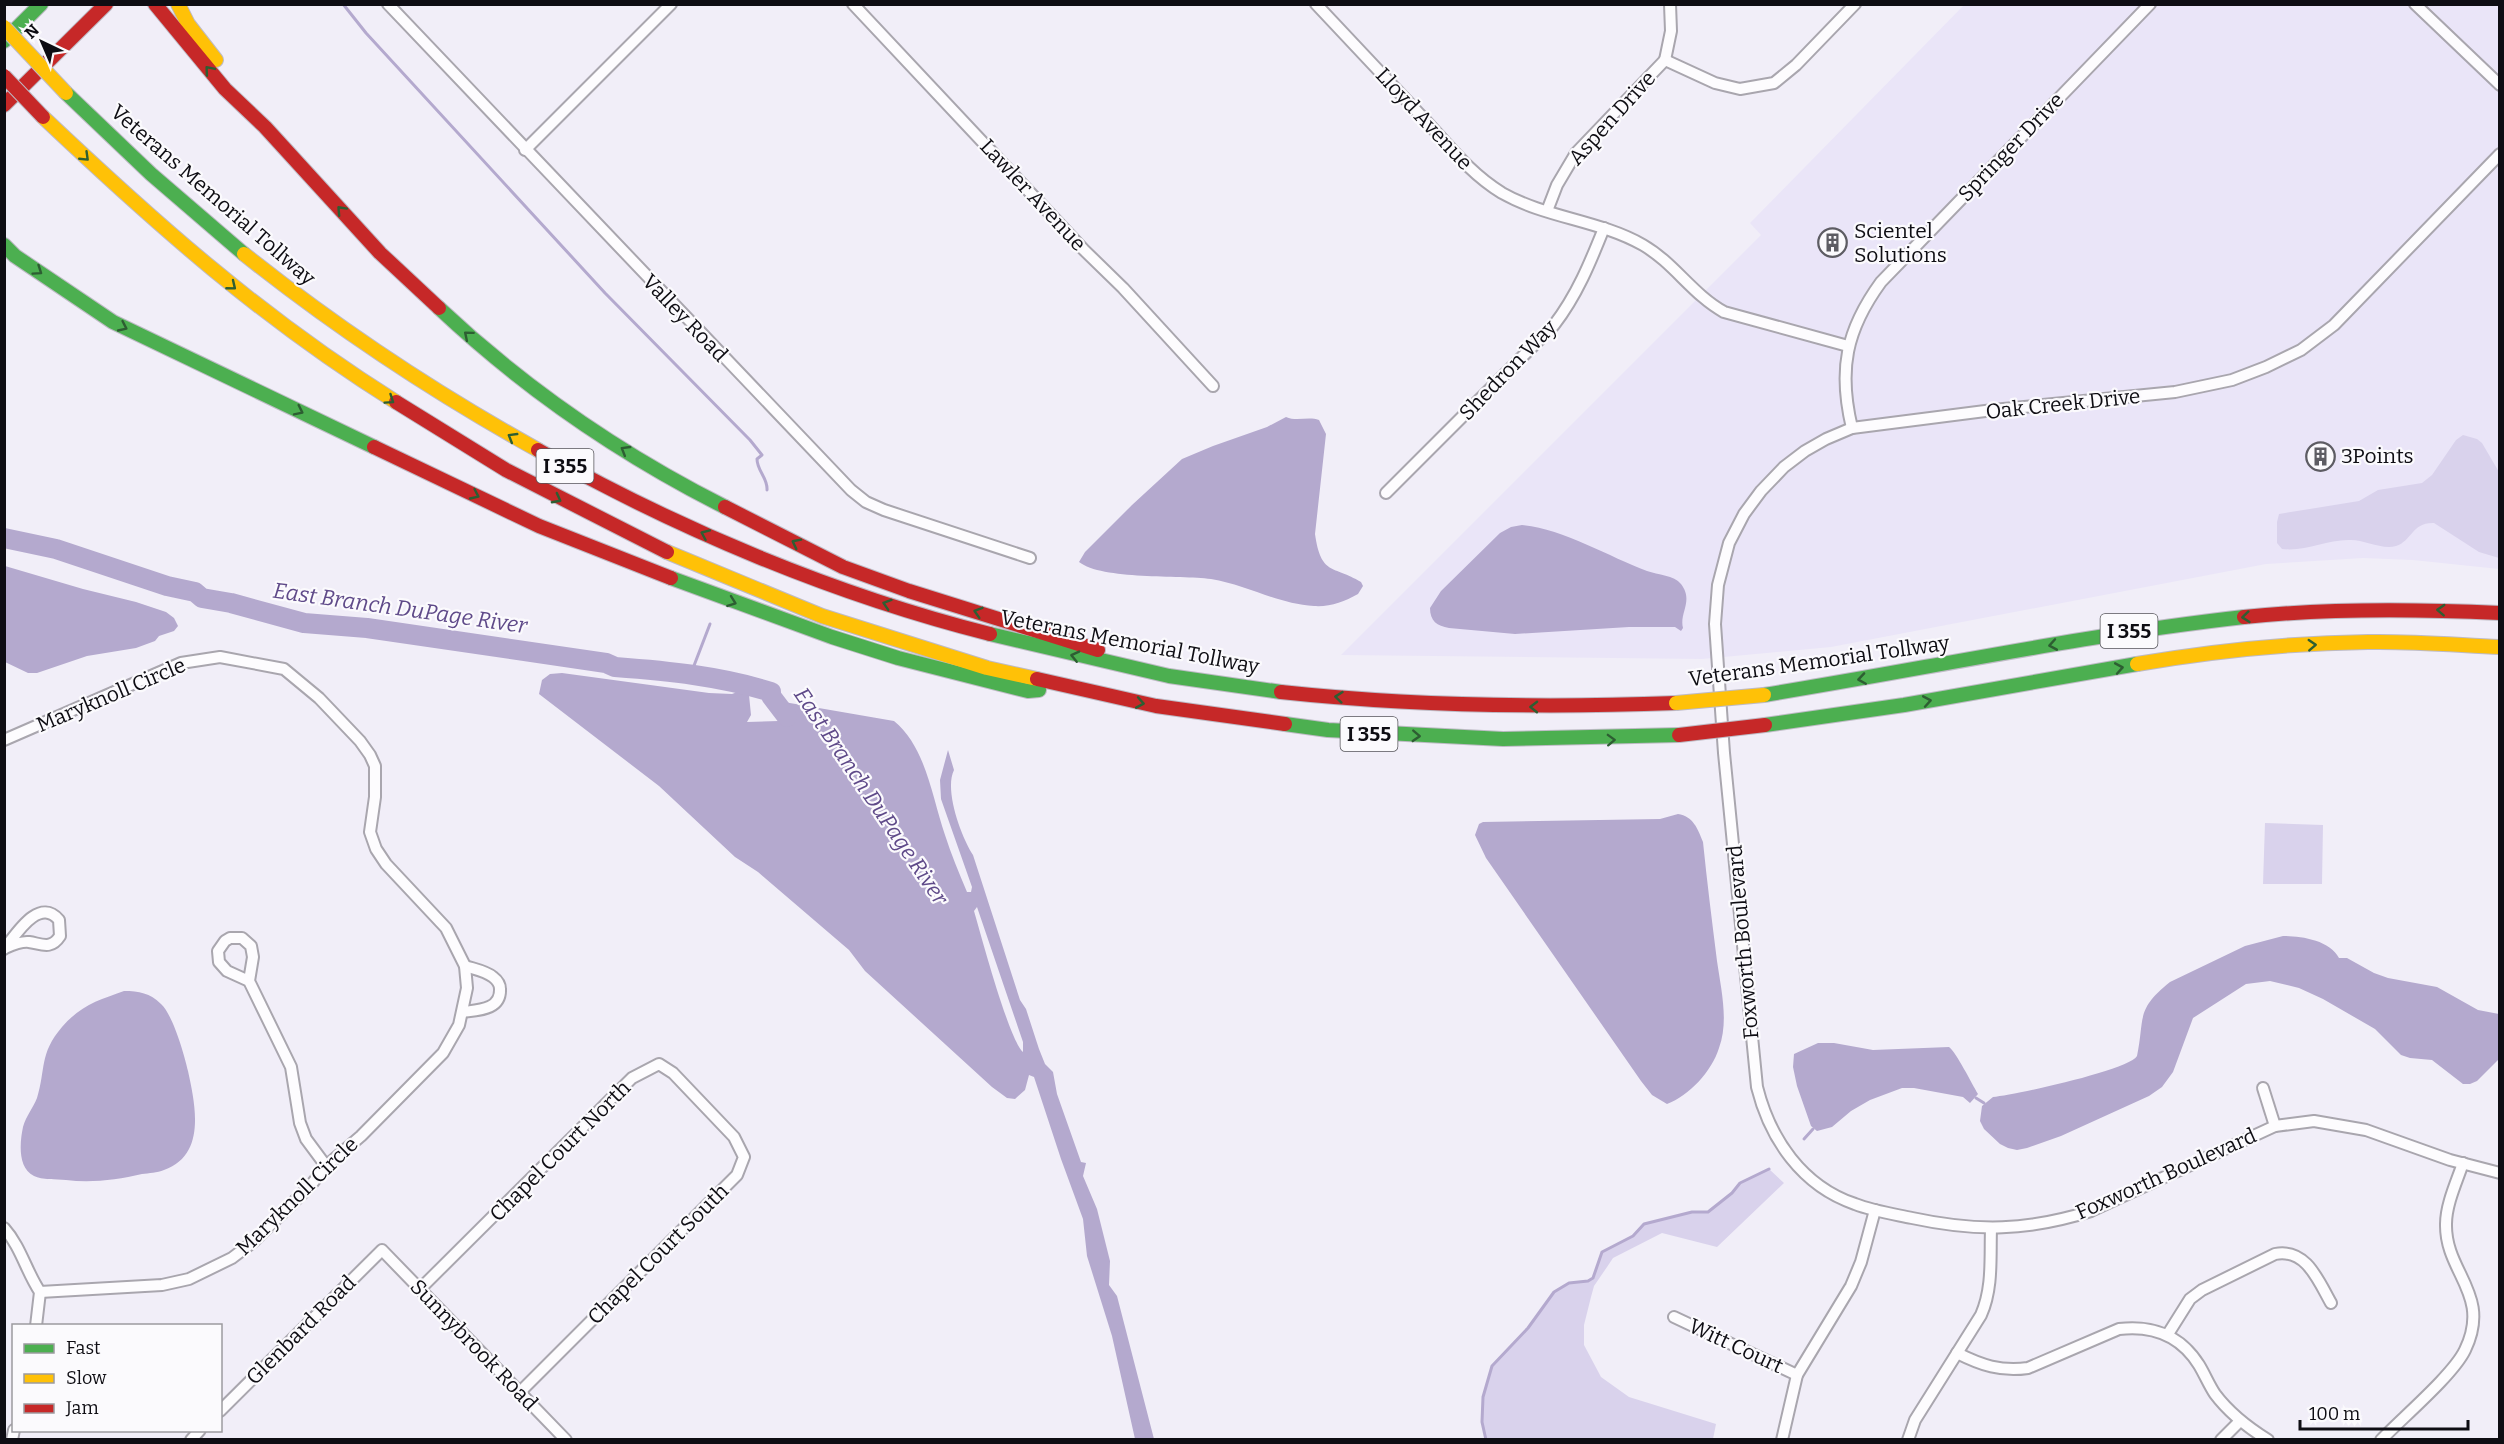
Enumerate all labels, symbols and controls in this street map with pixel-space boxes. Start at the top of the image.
north arrow [12,12,72,72]
text: N [21,20,43,43]
street label: Lloyd Avenue [1370,62,1478,176]
one-way arrow [205,66,216,77]
street label: Aspen Drive [1563,66,1661,170]
street label: Springer Drive [1953,87,2069,207]
street label: Veterans Memorial Tollway [105,99,321,292]
street label: Lawler Avenue [974,134,1092,256]
one-way arrow [78,150,89,161]
one-way arrow [337,207,348,217]
place label: Scientel Solutions [1854,218,1947,268]
building icon: Scientel Solutions [1817,227,1849,259]
one-way arrow [32,264,43,275]
street label: Valley Road [637,269,733,367]
one-way arrow [225,278,236,289]
street label: Shedron Way [1454,314,1563,426]
one-way arrow [116,320,127,332]
one-way arrow [464,331,475,342]
street label: Oak Creek Drive [1984,383,2142,425]
one-way arrow [383,393,394,404]
one-way arrow [292,404,303,416]
one-way arrow [508,432,518,444]
building icon: 3Points [2304,440,2336,472]
place label: 3Points [2341,443,2414,469]
one-way arrow [621,446,631,458]
road number: I 355 [536,449,594,483]
one-way arrow [468,488,479,500]
one-way arrow [551,492,562,503]
one-way arrow [700,529,711,541]
one-way arrow [792,539,803,551]
water label: East Branch DuPage River [271,577,530,639]
one-way arrow [726,595,737,607]
one-way arrow [882,598,893,611]
street label: Veterans Memorial Tollway [998,604,1262,680]
one-way arrow [2437,604,2446,617]
one-way arrow [973,607,984,619]
one-way arrow [2242,610,2251,623]
road number: I 355 [2100,614,2158,648]
street label: Veterans Memorial Tollway [1687,630,1952,692]
one-way arrow [2049,638,2059,651]
one-way arrow [2308,638,2317,651]
one-way arrow [1070,650,1080,663]
street label: Maryknoll Circle [33,652,189,738]
one-way arrow [2114,662,2124,675]
one-way arrow [1857,673,1866,685]
water label: East Branch DuPage River [788,682,954,911]
one-way arrow [1334,691,1344,703]
one-way arrow [1922,695,1932,708]
one-way arrow [1134,696,1144,709]
one-way arrow [1529,701,1538,713]
road number: I 355 [1340,717,1398,751]
one-way arrow [1412,730,1421,743]
one-way arrow [1607,733,1616,746]
street label: Foxworth Boulevard [1722,844,1764,1040]
street label: Chapel Court North [484,1075,636,1227]
street label: Foxworth Boulevard [2072,1122,2260,1226]
street label: Maryknoll Circle [231,1131,363,1261]
street label: Chapel Court South [582,1178,734,1330]
street label: Glenbard Road [241,1270,361,1390]
street label: Sunnybrook Road [405,1274,543,1416]
street label: Witt Court [1685,1313,1788,1379]
legend [12,1324,222,1432]
text: Fast [66,1337,101,1359]
text: Slow [66,1367,107,1389]
scale bar [2300,1393,2468,1431]
text: Jam [65,1397,99,1419]
text: 100 m [2309,1403,2360,1425]

